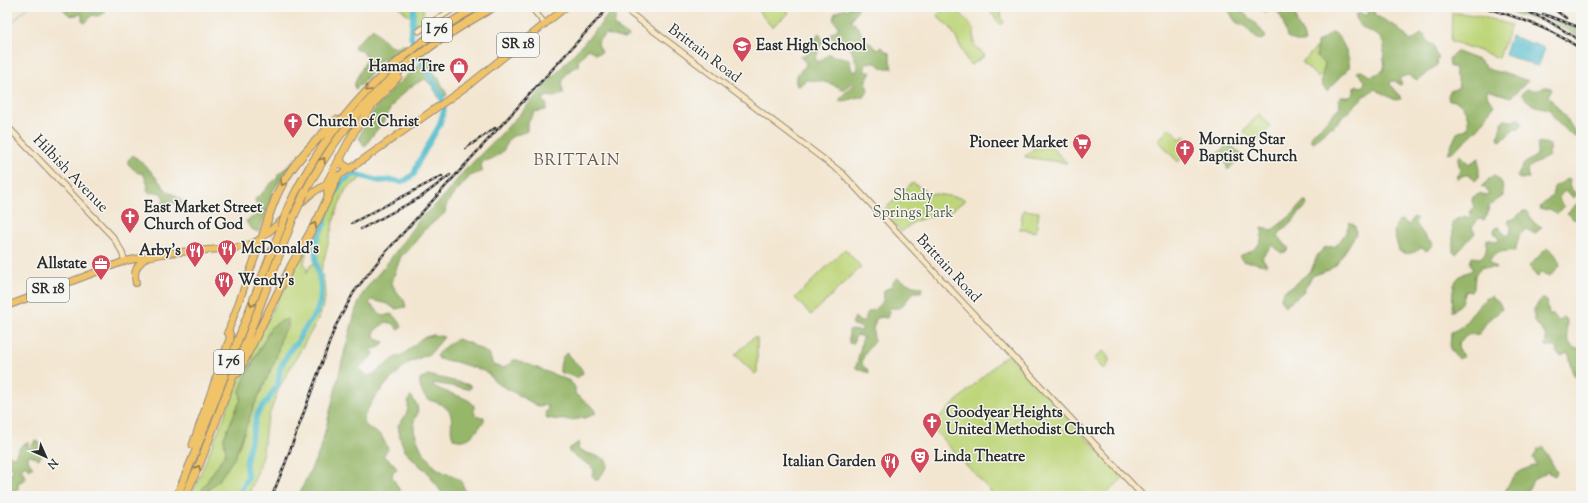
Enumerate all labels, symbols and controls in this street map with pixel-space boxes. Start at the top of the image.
road number: I 76 [422,18,452,42]
street label: Brittain Road [663,20,745,89]
road number: SR 18 [497,33,539,57]
school or university icon: East High School [731,35,753,63]
place label: East High School [756,36,867,57]
shop icon: Hamad Tire [448,56,470,84]
place label: Hamad Tire [369,57,445,78]
one-way arrow [365,84,372,92]
church icon: Church of Christ [282,111,304,139]
place label: Church of Christ [307,112,420,133]
street label: Hilbish Avenue [27,130,113,218]
place label: Morning Star Baptist Church [1199,130,1298,168]
supermarket icon: Pioneer Market [1071,132,1093,160]
place label: Pioneer Market [970,133,1069,154]
church icon: Morning Star Baptist Church [1174,138,1196,166]
district label: BRITTAIN [534,150,620,173]
one-way arrow [318,157,326,164]
one-way arrow [280,179,288,186]
park label: Shady Springs Park [873,186,953,224]
place label: East Market Street Church of God [144,198,263,236]
church icon: East Market Street Church of God [119,206,141,234]
one-way arrow [310,222,317,229]
street label: Brittain Road [911,230,986,308]
restaurant icon: McDonald's [216,238,238,266]
place label: McDonald's [241,239,319,260]
restaurant icon: Arby's [184,240,206,268]
place label: Arby's [139,241,181,262]
office icon: Allstate [90,253,112,281]
place label: Allstate [37,254,87,275]
restaurant icon: Wendy's [213,270,235,298]
place label: Wendy's [238,271,294,292]
road number: SR 18 [27,278,69,302]
one-way arrow [248,300,256,307]
road number: I 76 [214,350,244,374]
place label: Goodyear Heights United Methodist Church [946,403,1115,441]
church icon: Goodyear Heights United Methodist Church [921,411,943,439]
north arrow [26,437,66,477]
theatre icon: Linda Theatre [909,446,931,474]
place label: Linda Theatre [934,447,1025,468]
restaurant icon: Italian Garden [879,451,901,479]
place label: Italian Garden [783,452,876,473]
text: N [43,454,62,472]
one-way arrow [193,464,201,471]

